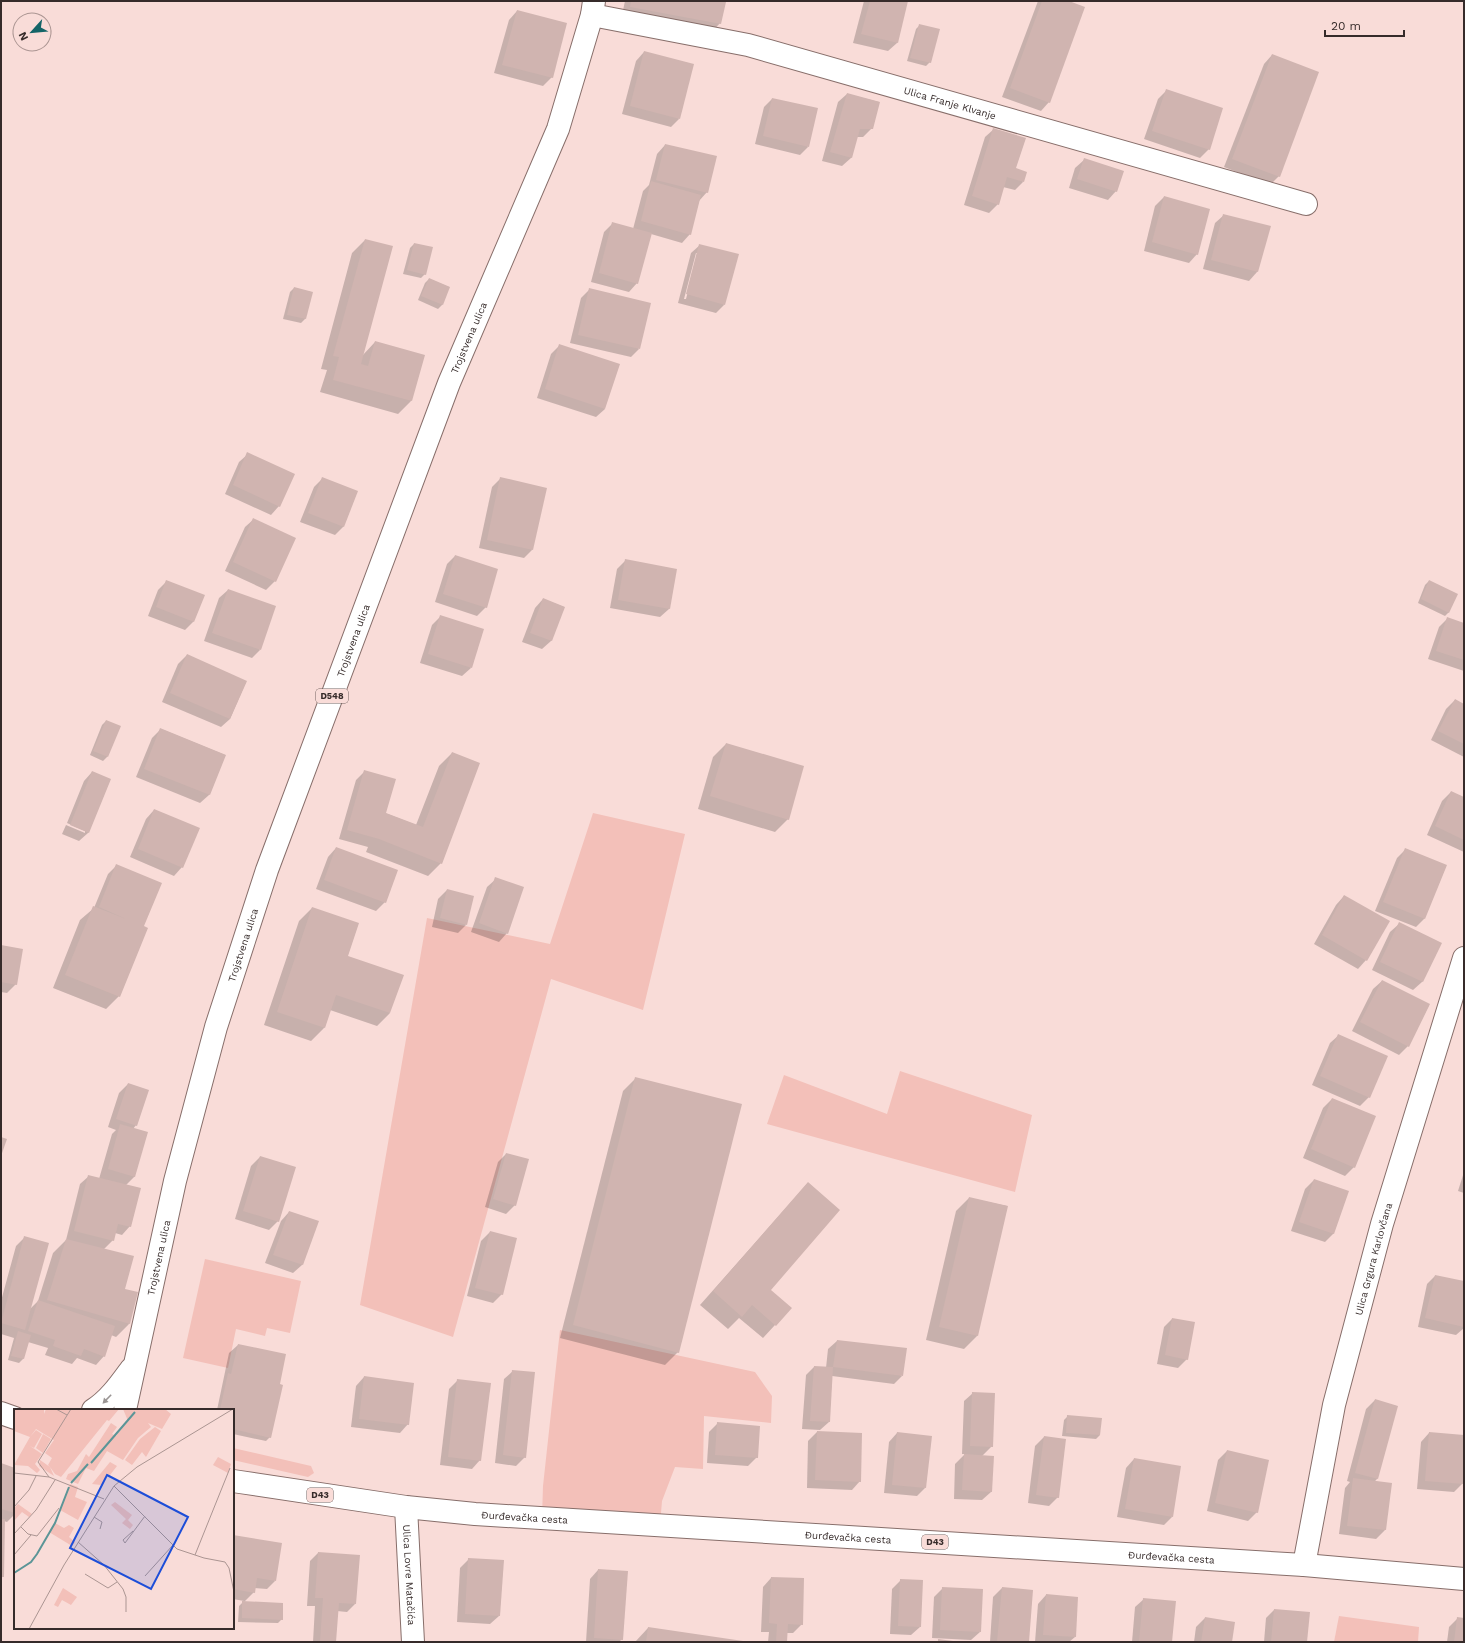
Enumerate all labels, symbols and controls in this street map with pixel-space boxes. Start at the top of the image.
north arrow [12,12,52,52]
scale bar [1325,12,1404,38]
text: 20 m [1331,19,1361,33]
text: N [16,30,31,43]
street label: Ulica Franje Klvanje [903,84,998,121]
street label: Trojstvena ulica [448,300,489,375]
street label: Trojstvena ulica [334,602,372,678]
road number: D548 [316,689,348,703]
street label: Trojstvena ulica [226,907,260,983]
street label: Ulica Grgura Karlovčana [1353,1201,1394,1316]
street label: Trojstvena ulica [145,1219,172,1296]
one-way arrow [102,1394,112,1404]
inset map [14,1409,234,1629]
road number: D43 [307,1488,333,1502]
street label: Đurđevačka cesta [481,1509,569,1525]
street label: Ulica Lovre Matačića [401,1524,418,1626]
street label: Đurđevačka cesta [804,1529,892,1545]
road number: D43 [922,1535,948,1549]
street label: Đurđevačka cesta [1128,1549,1215,1565]

